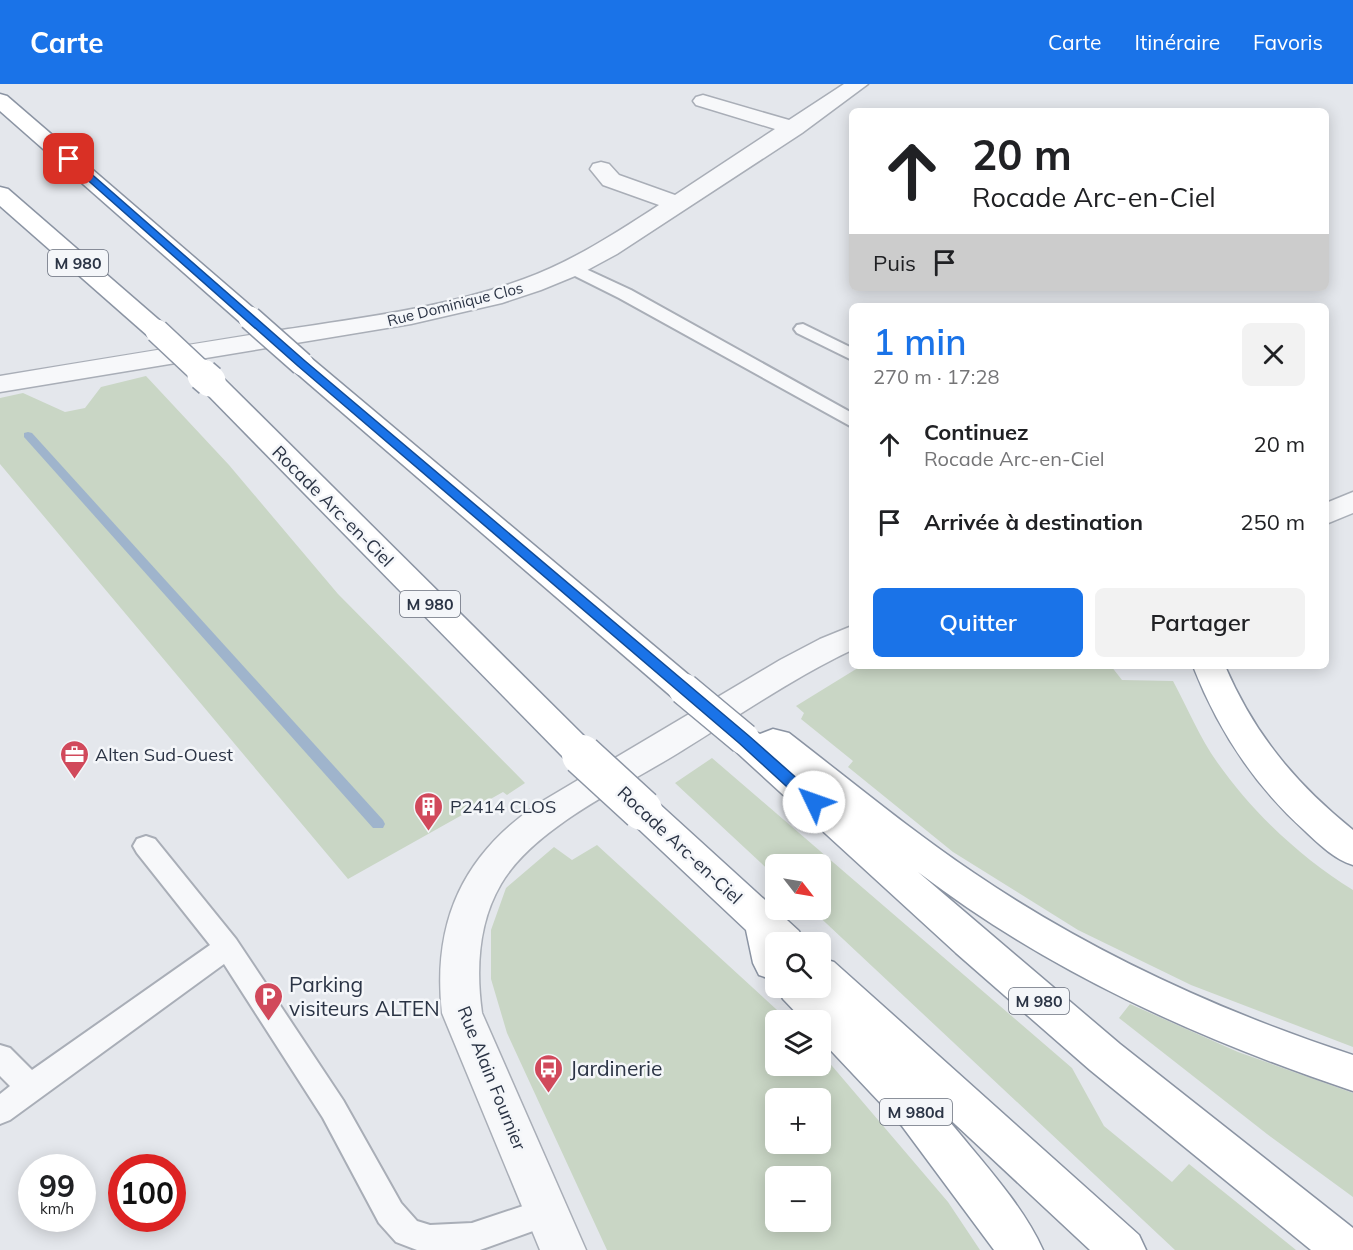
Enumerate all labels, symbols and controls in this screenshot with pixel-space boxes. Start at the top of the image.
text: Carte [30,25,104,60]
text: Carte [1048,29,1102,55]
text: Itinéraire [1135,29,1220,55]
text: Favoris [1253,29,1323,55]
text: 20 m [972,128,1072,181]
icon: ahead [873,132,951,210]
pin [43,133,94,184]
icon: arrive [52,142,85,175]
text: Rocade Arc-en-Ciel [972,180,1216,214]
icon: arrive [928,246,961,279]
text: Puis [873,249,916,277]
road number: M 980 [48,250,108,276]
street label: Rue Dominique Clos [385,278,525,330]
text: 1 min [873,319,967,364]
button: close [1242,323,1305,386]
text: 270 m · 17:28 [873,364,999,389]
text: Continuez [924,418,1029,446]
icon: ahead [873,428,906,461]
text: 20 m [1254,430,1305,458]
street label: Rocade Arc-en-Ciel [267,440,399,572]
text: Rocade Arc-en-Ciel [924,446,1105,471]
icon: arrive [873,506,906,539]
text: Arrivée à destination [924,508,1143,536]
text: 250 m [1240,508,1305,536]
button: Quitter [873,588,1083,657]
button: Partager [1095,588,1305,657]
road number: M 980 [400,591,460,617]
office icon: Alten Sud-Ouest [58,738,90,780]
place label: Alten Sud-Ouest [95,743,233,766]
position arrow [782,770,846,834]
street label: Rocade Arc-en-Ciel [613,781,747,909]
building icon: P2414 CLOS [413,790,445,832]
place label: P2414 CLOS [450,795,556,818]
north arrow [765,854,831,920]
map controls [765,854,831,1232]
button: search [765,932,831,998]
place label: Parking visiteurs ALTEN [289,971,440,1021]
parking icon: Parking visiteurs ALTEN [252,980,284,1022]
road number: M 980 [1009,988,1069,1014]
street label: Rue Alain Fournier [453,1003,532,1154]
button: layers [765,1010,831,1076]
bus stop icon: Jardinerie [533,1052,565,1094]
place label: Jardinerie [570,1055,662,1081]
button: + [765,1088,831,1154]
road number: M 980d [880,1099,952,1125]
speed limit sign: 100 [108,1154,186,1232]
button: − [765,1166,831,1232]
text: 99 [39,1167,75,1205]
text: km/h [40,1199,74,1218]

